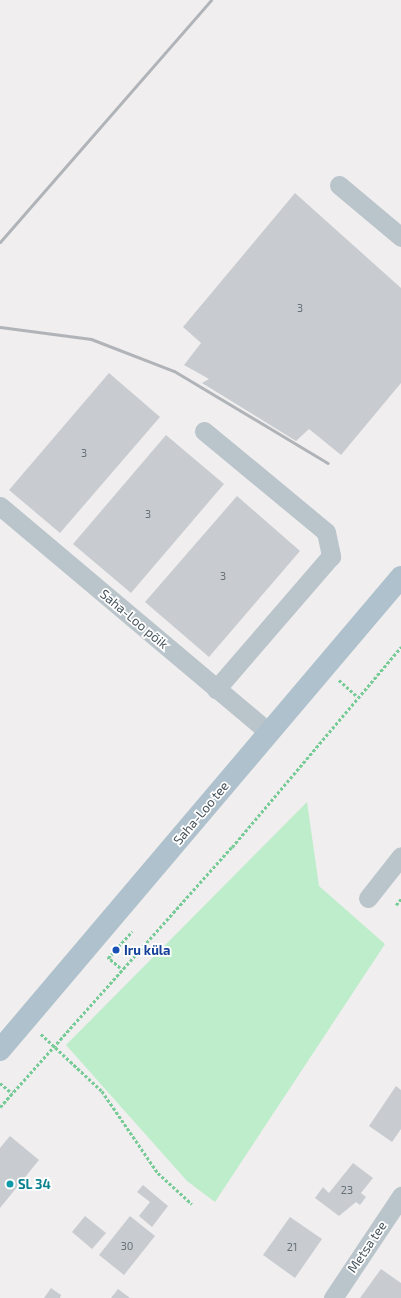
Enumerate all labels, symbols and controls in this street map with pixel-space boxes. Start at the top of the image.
house number: 3 [297,301,303,315]
house number: 3 [81,446,87,460]
house number: 3 [145,507,151,521]
house number: 3 [220,569,226,583]
street label: Saha-Loo põik [97,586,171,652]
street label: Saha-Loo tee [170,778,232,848]
place label: Iru küla [124,942,171,958]
marker: Iru küla [111,945,121,955]
place label: SL 34 [18,1176,51,1192]
marker: SL 34 [5,1179,15,1189]
house number: 23 [341,1183,353,1197]
street label: Metsa tee [344,1218,390,1276]
house number: 30 [121,1239,133,1253]
house number: 21 [287,1240,297,1254]

